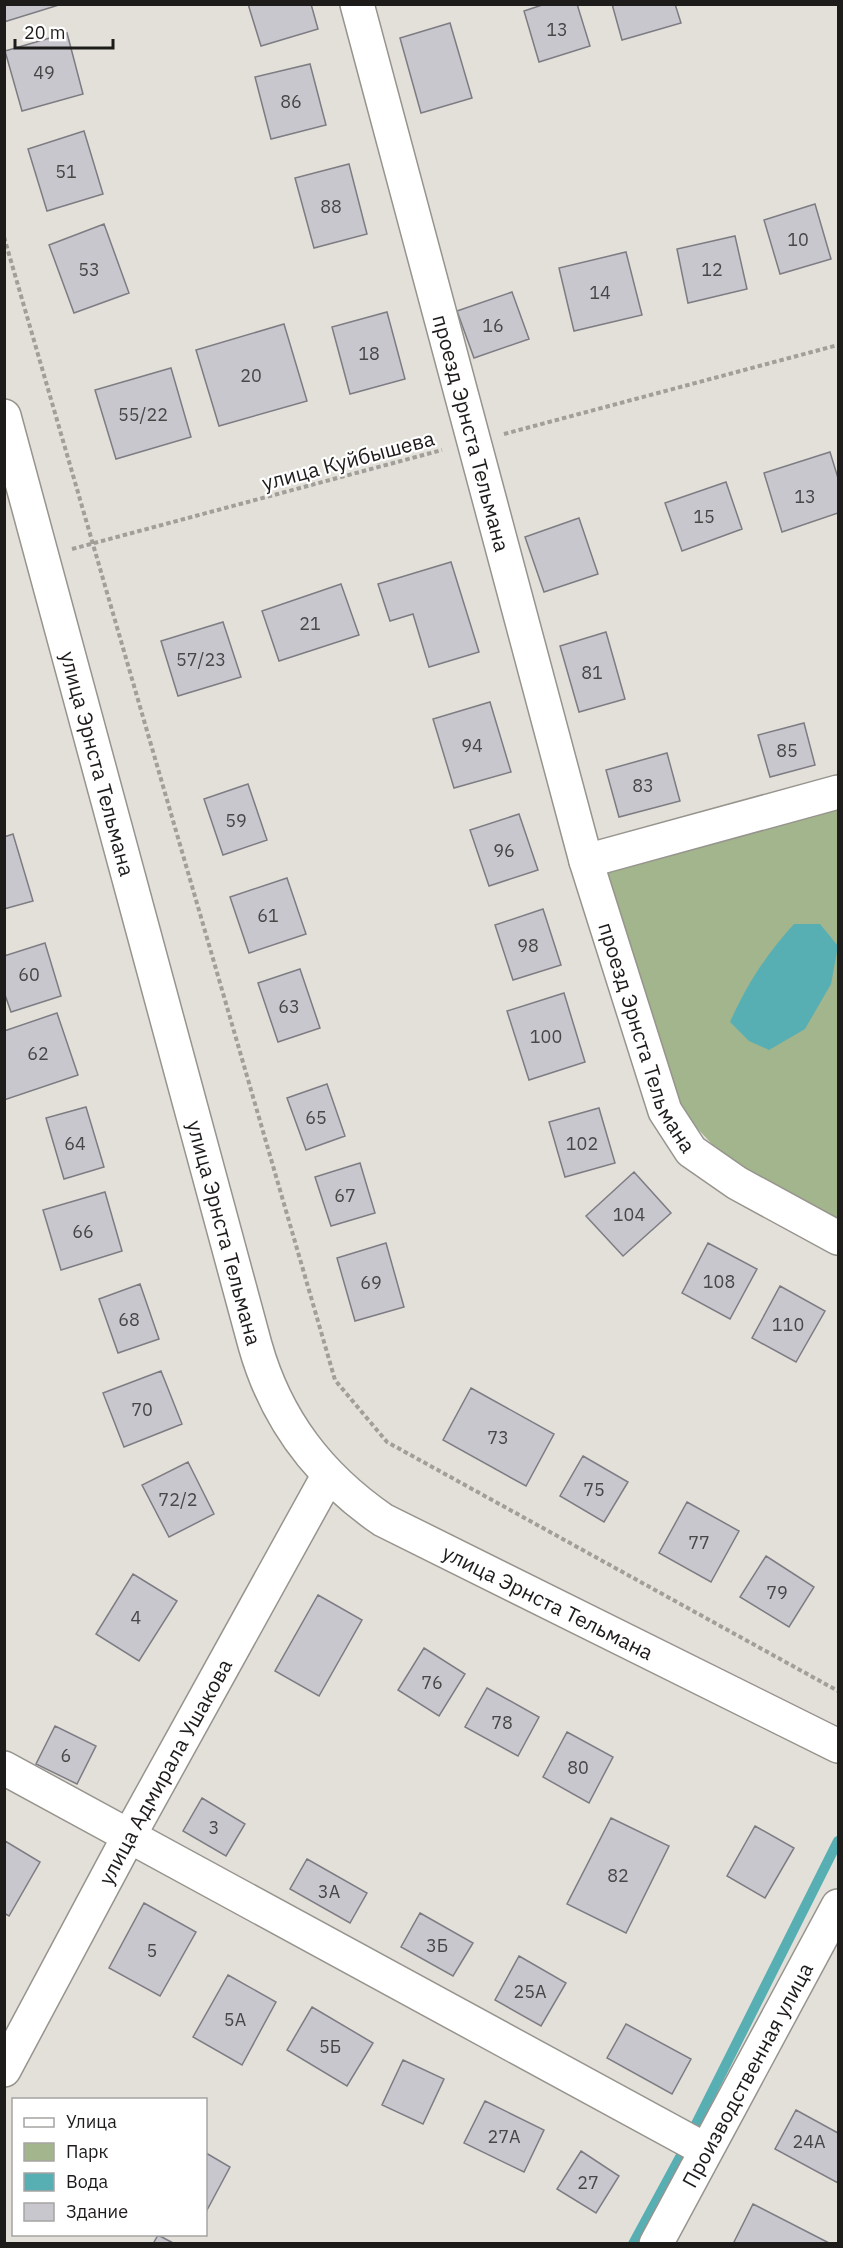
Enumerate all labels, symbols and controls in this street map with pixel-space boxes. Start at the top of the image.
scale bar [15,12,112,50]
house number: 13 [546,18,568,41]
text: 20 m [24,21,66,44]
house number: 49 [33,61,55,84]
house number: 86 [280,90,302,113]
house number: 51 [55,160,77,183]
house number: 88 [320,195,342,218]
house number: 10 [787,228,809,251]
house number: 53 [78,258,100,281]
house number: 12 [701,258,723,281]
house number: 14 [589,281,611,304]
street label: проезд Эрнста Тельмана [427,311,517,555]
house number: 16 [482,314,504,337]
house number: 18 [358,342,380,365]
house number: 20 [240,364,262,387]
house number: 55/22 [118,403,168,426]
street label: улица Куйбышева [259,424,437,496]
house number: 13 [794,485,816,508]
house number: 15 [693,505,715,528]
house number: 21 [299,612,321,635]
street label: улица Эрнста Тельмана [54,648,142,879]
house number: 57/23 [176,648,226,671]
house number: 81 [581,661,603,684]
house number: 94 [461,734,483,757]
house number: 85 [776,739,798,762]
house number: 83 [632,774,654,797]
house number: 59 [225,809,247,832]
house number: 96 [493,839,515,862]
house number: 61 [257,904,279,927]
street label: проезд Эрнста Тельмана [592,919,702,1158]
house number: 98 [517,934,539,957]
house number: 60 [18,963,40,986]
house number: 63 [278,995,300,1018]
house number: 100 [530,1025,562,1048]
house number: 62 [27,1042,49,1065]
house number: 65 [305,1106,327,1129]
street label: улица Эрнста Тельмана [181,1117,268,1348]
house number: 64 [64,1132,86,1155]
house number: 102 [566,1132,598,1155]
house number: 67 [334,1184,356,1207]
house number: 104 [613,1203,645,1226]
house number: 66 [72,1220,94,1243]
house number: 108 [703,1270,735,1293]
house number: 69 [360,1271,382,1294]
house number: 68 [118,1308,140,1331]
house number: 110 [772,1313,804,1336]
house number: 70 [131,1398,153,1421]
house number: 73 [487,1426,509,1449]
house number: 75 [583,1478,605,1501]
house number: 72/2 [158,1488,198,1511]
house number: 77 [688,1531,710,1554]
street label: улица Эрнста Тельмана [438,1538,658,1666]
house number: 79 [766,1581,788,1604]
house number: 4 [131,1606,142,1629]
street label: улица Адмирала Ушакова [92,1654,238,1890]
house number: 76 [421,1671,443,1694]
house number: 78 [491,1711,513,1734]
house number: 6 [61,1744,71,1767]
house number: 80 [567,1756,589,1779]
house number: 3 [209,1816,219,1839]
house number: 82 [607,1864,629,1887]
house number: 3А [318,1880,341,1903]
house number: 3Б [426,1934,448,1957]
house number: 5 [147,1939,157,1962]
street label: Производственная улица [675,1958,819,2192]
house number: 25А [513,1980,547,2003]
house number: 5А [224,2008,247,2031]
house number: 5Б [319,2035,341,2058]
legend [12,2098,207,2236]
text: Улица [66,2110,117,2133]
house number: 27А [487,2125,521,2148]
house number: 24А [792,2130,826,2153]
text: Парк [66,2140,109,2163]
text: Вода [66,2170,109,2193]
house number: 27 [577,2171,599,2194]
text: Здание [66,2200,128,2223]

